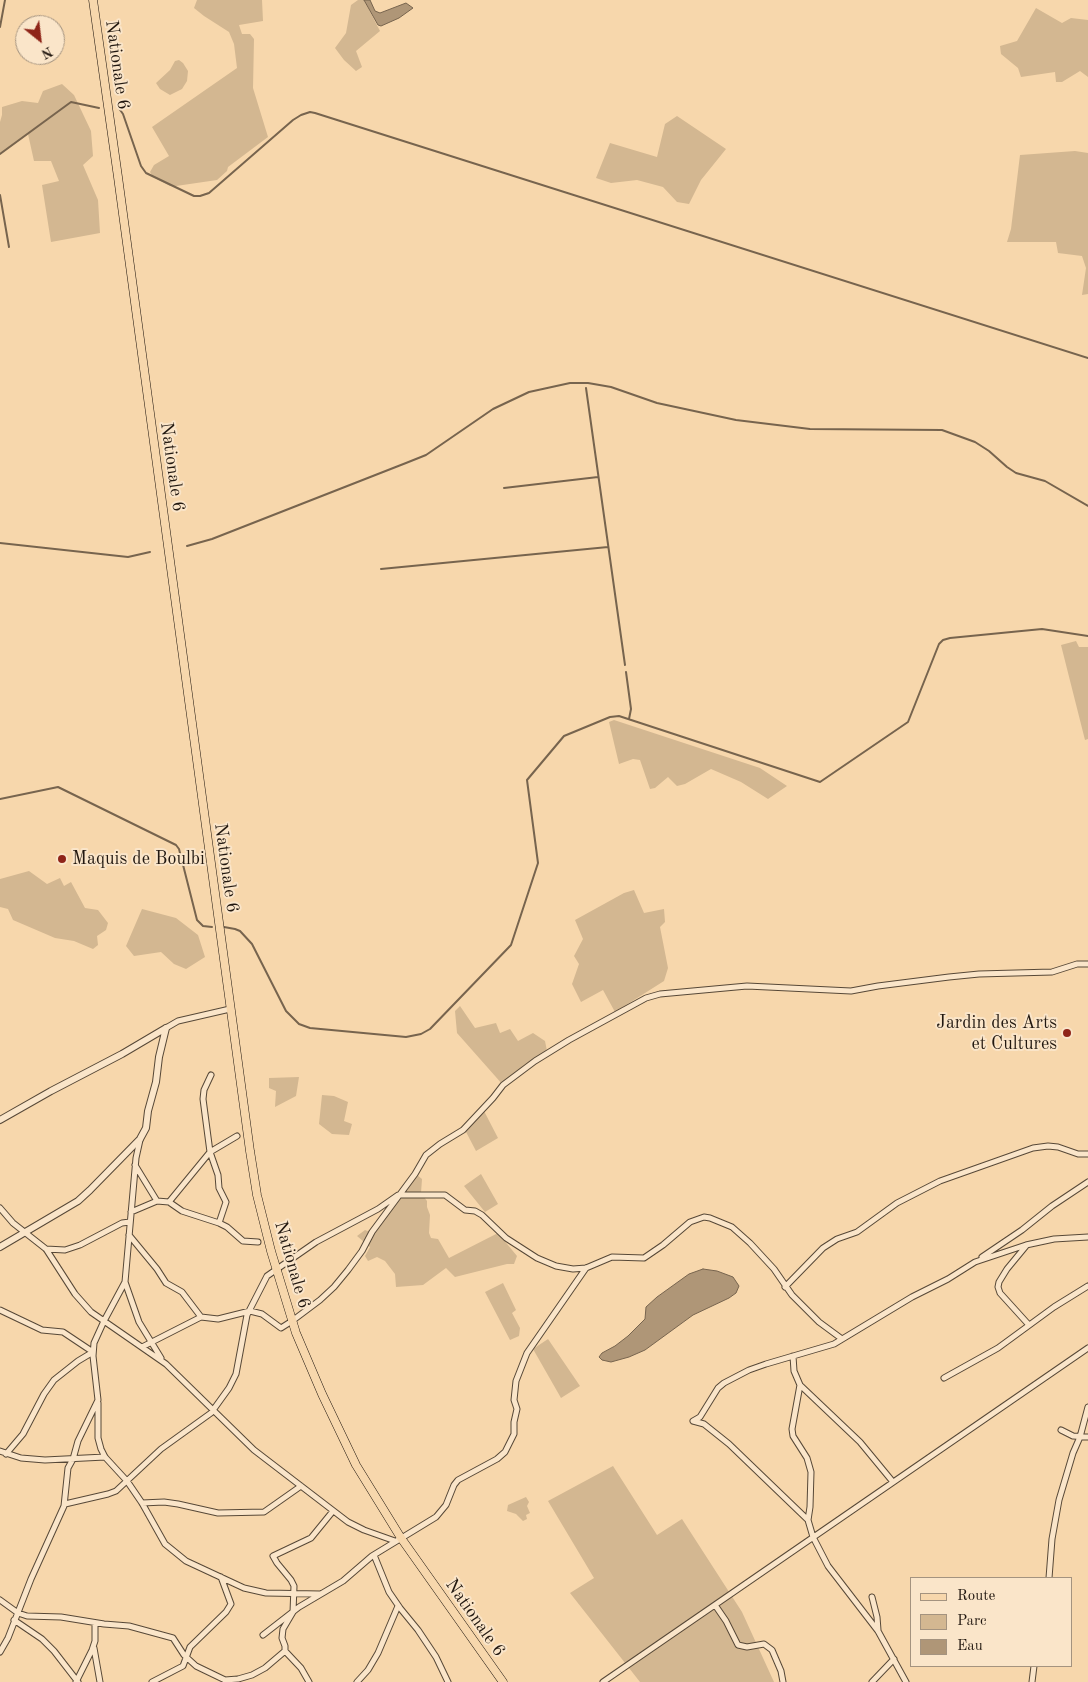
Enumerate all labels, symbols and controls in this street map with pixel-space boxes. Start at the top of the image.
north arrow [15,15,65,65]
street label: Nationale 6 [100,19,134,111]
text: N [39,44,55,61]
street label: Nationale 6 [155,421,189,513]
street label: Nationale 6 [209,822,243,914]
place label: Maquis de Boulbi [72,848,205,870]
marker: Maquis de Boulbi [56,853,68,865]
place label: Jardin des Arts et Cultures [936,1012,1057,1054]
marker: Jardin des Arts et Cultures [1061,1027,1073,1039]
street label: Nationale 6 [269,1219,315,1311]
street label: Nationale 6 [440,1575,510,1661]
legend [910,1577,1073,1667]
text: Route [957,1589,995,1604]
text: Parc [957,1614,987,1629]
text: Eau [957,1639,983,1654]

